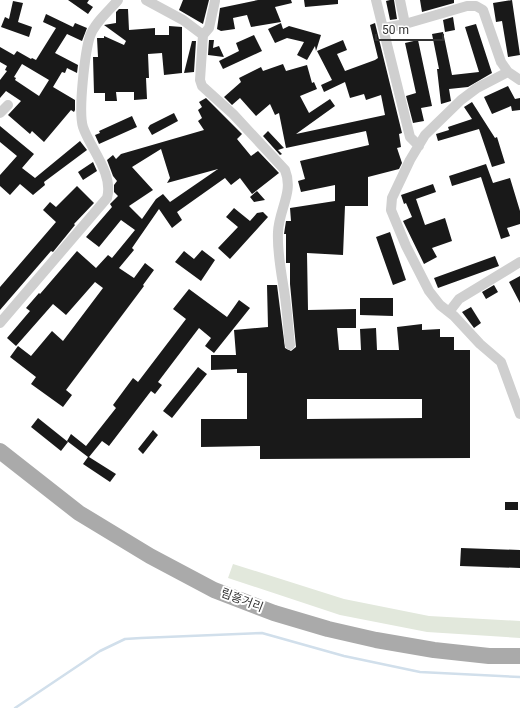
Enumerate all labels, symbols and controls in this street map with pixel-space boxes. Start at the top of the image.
scale bar [376,16,443,42]
text: 50 m [382,23,409,37]
street label: 림흥거리 [219,586,265,614]

